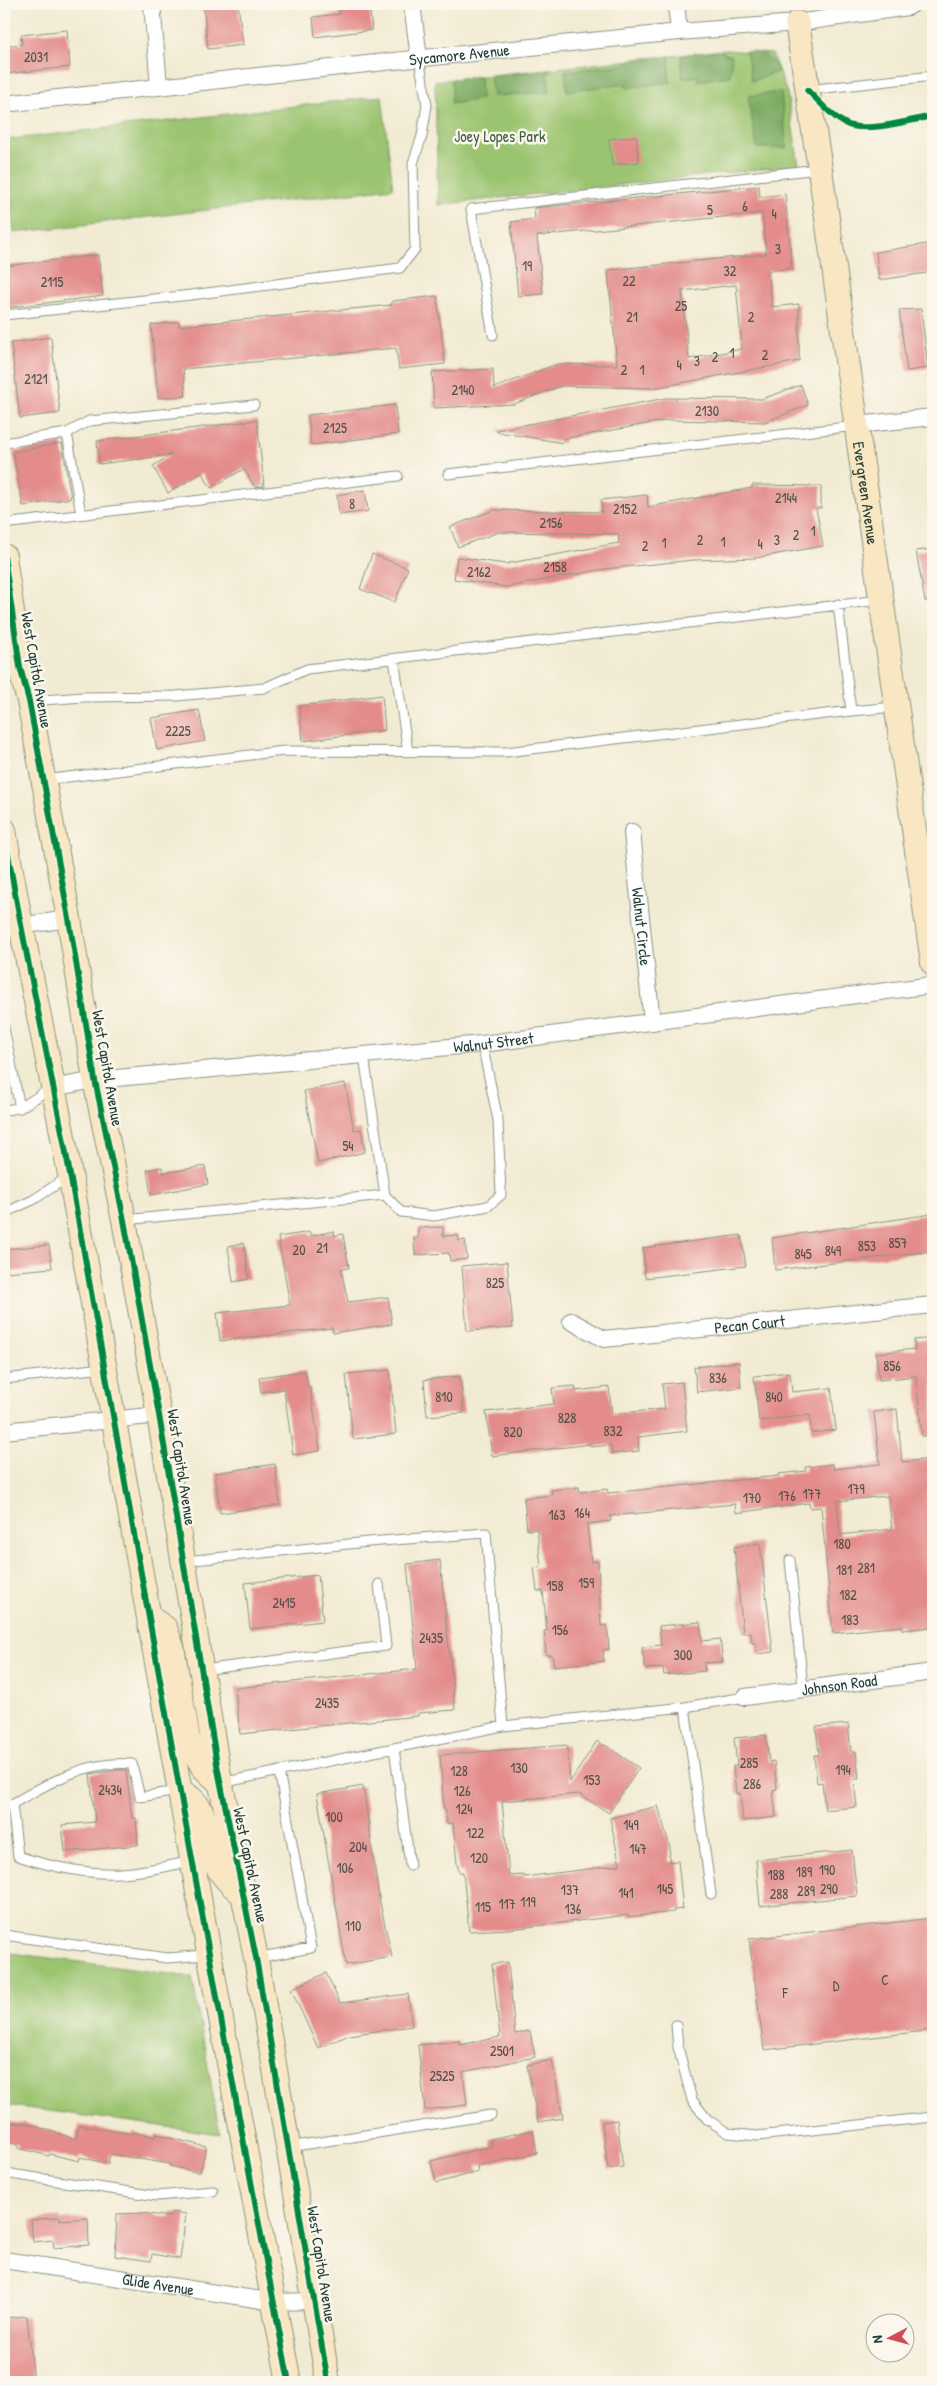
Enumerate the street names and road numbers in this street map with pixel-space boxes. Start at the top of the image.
street label: Sycamore Avenue [408,38,511,70]
street label: Evergreen Avenue [848,440,884,546]
street label: West Capitol Avenue [16,610,58,730]
street label: Walnut Circle [627,886,657,967]
street label: West Capitol Avenue [87,1008,129,1128]
street label: Walnut Street [452,1026,535,1058]
street label: Pecan Court [713,1309,786,1339]
street label: West Capitol Avenue [162,1407,202,1527]
street label: Johnson Road [800,1669,878,1700]
street label: West Capitol Avenue [228,1805,274,1925]
street label: West Capitol Avenue [302,2204,342,2324]
street label: Glide Avenue [121,2268,196,2301]

